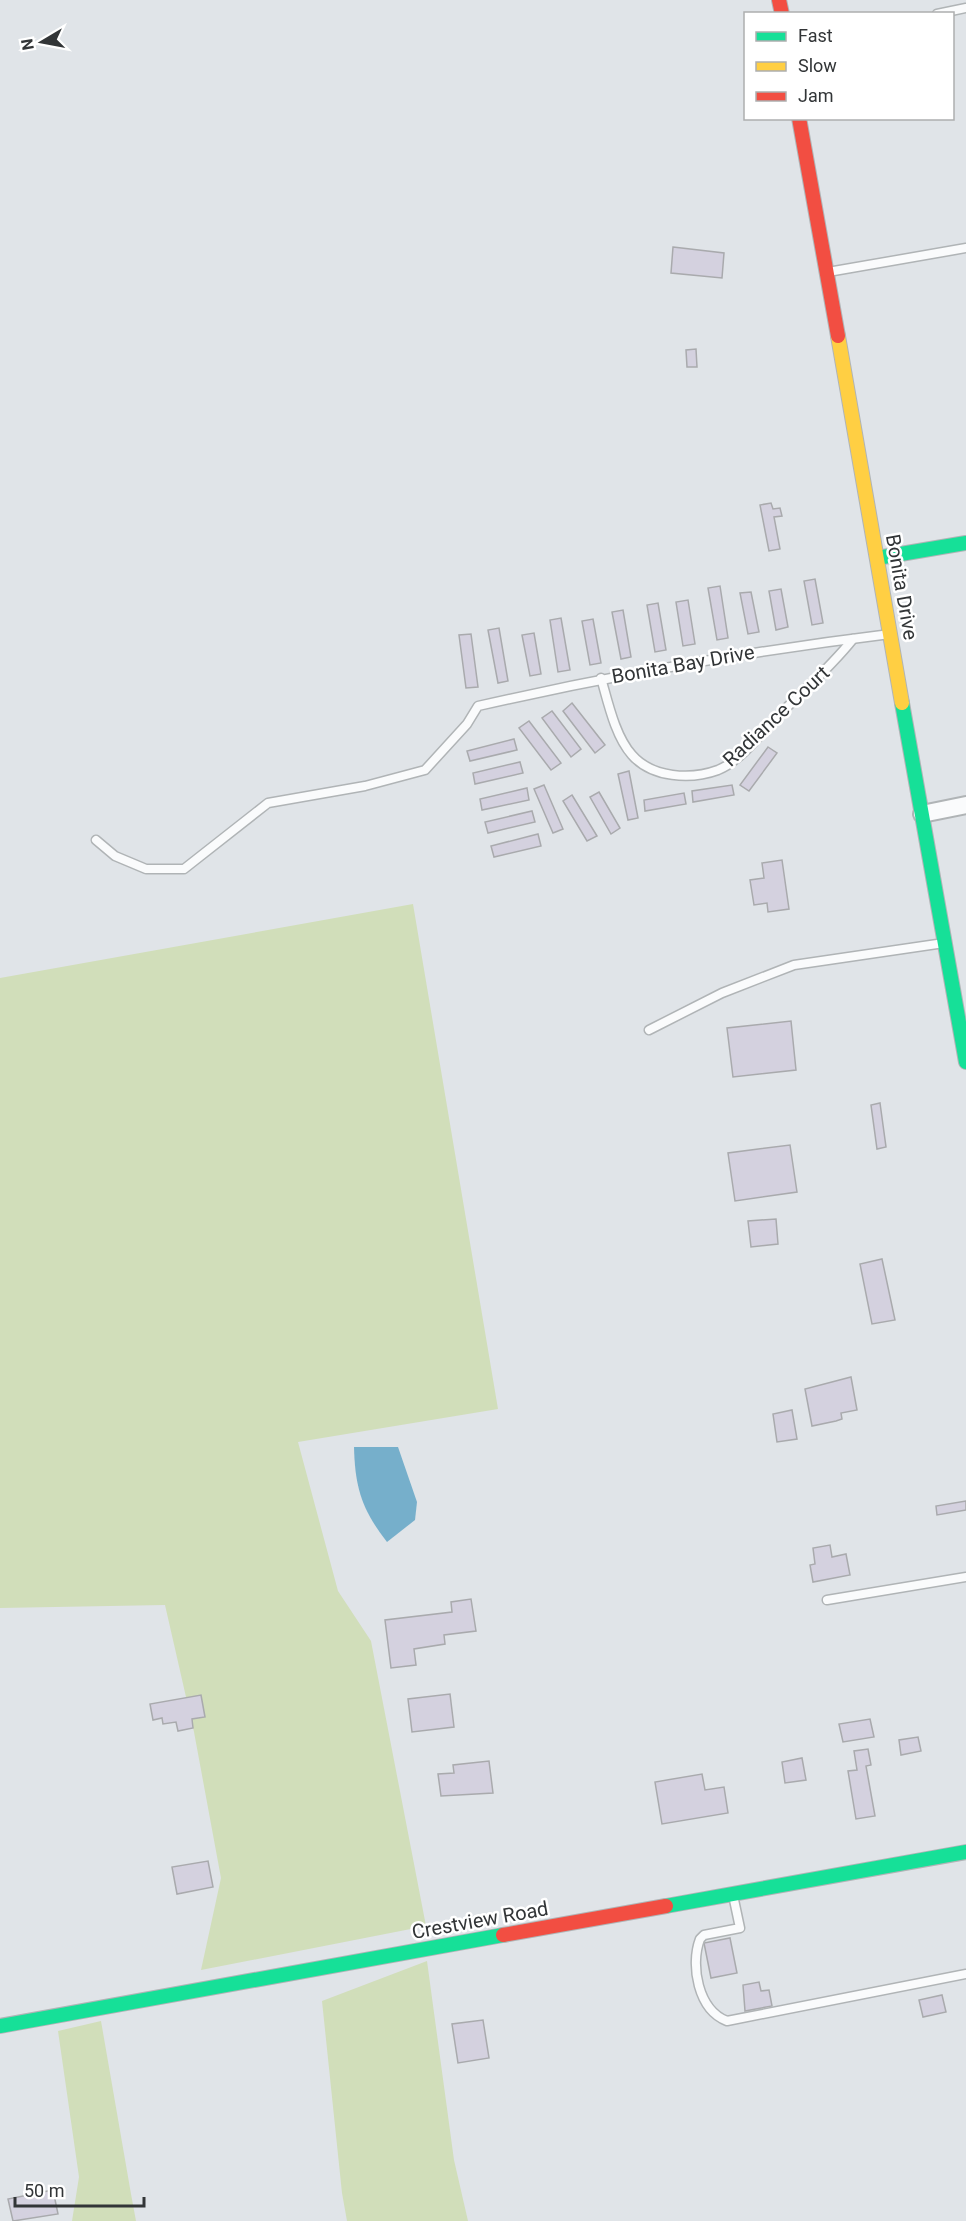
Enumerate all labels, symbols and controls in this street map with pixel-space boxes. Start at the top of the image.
north arrow [12,12,72,72]
legend [744,12,954,120]
text: Fast [798,25,833,46]
text: N [17,37,38,52]
text: Slow [798,55,837,76]
text: Jam [798,85,834,106]
street label: Bonita Drive [881,532,923,642]
street label: Bonita Bay Drive [610,640,756,688]
street label: Radiance Court [718,661,834,771]
street label: Crestview Road [410,1896,550,1944]
scale bar [15,2170,144,2208]
text: 50 m [24,2180,64,2201]

